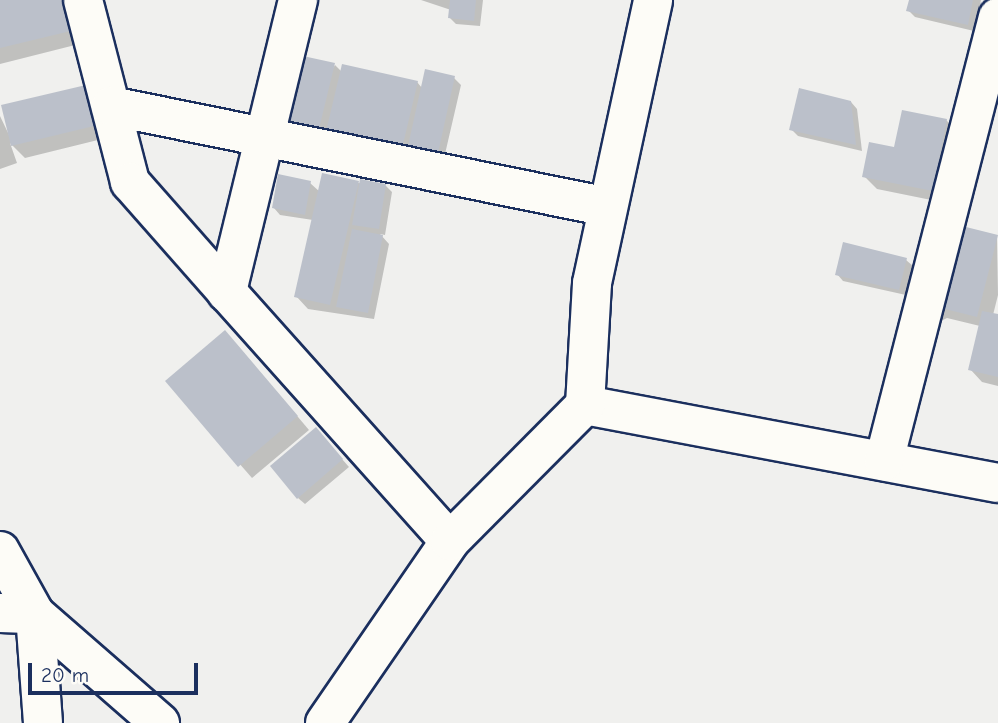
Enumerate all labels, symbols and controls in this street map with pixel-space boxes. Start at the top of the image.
scale bar [32,650,201,694]
text: 20 m [41,663,89,687]

